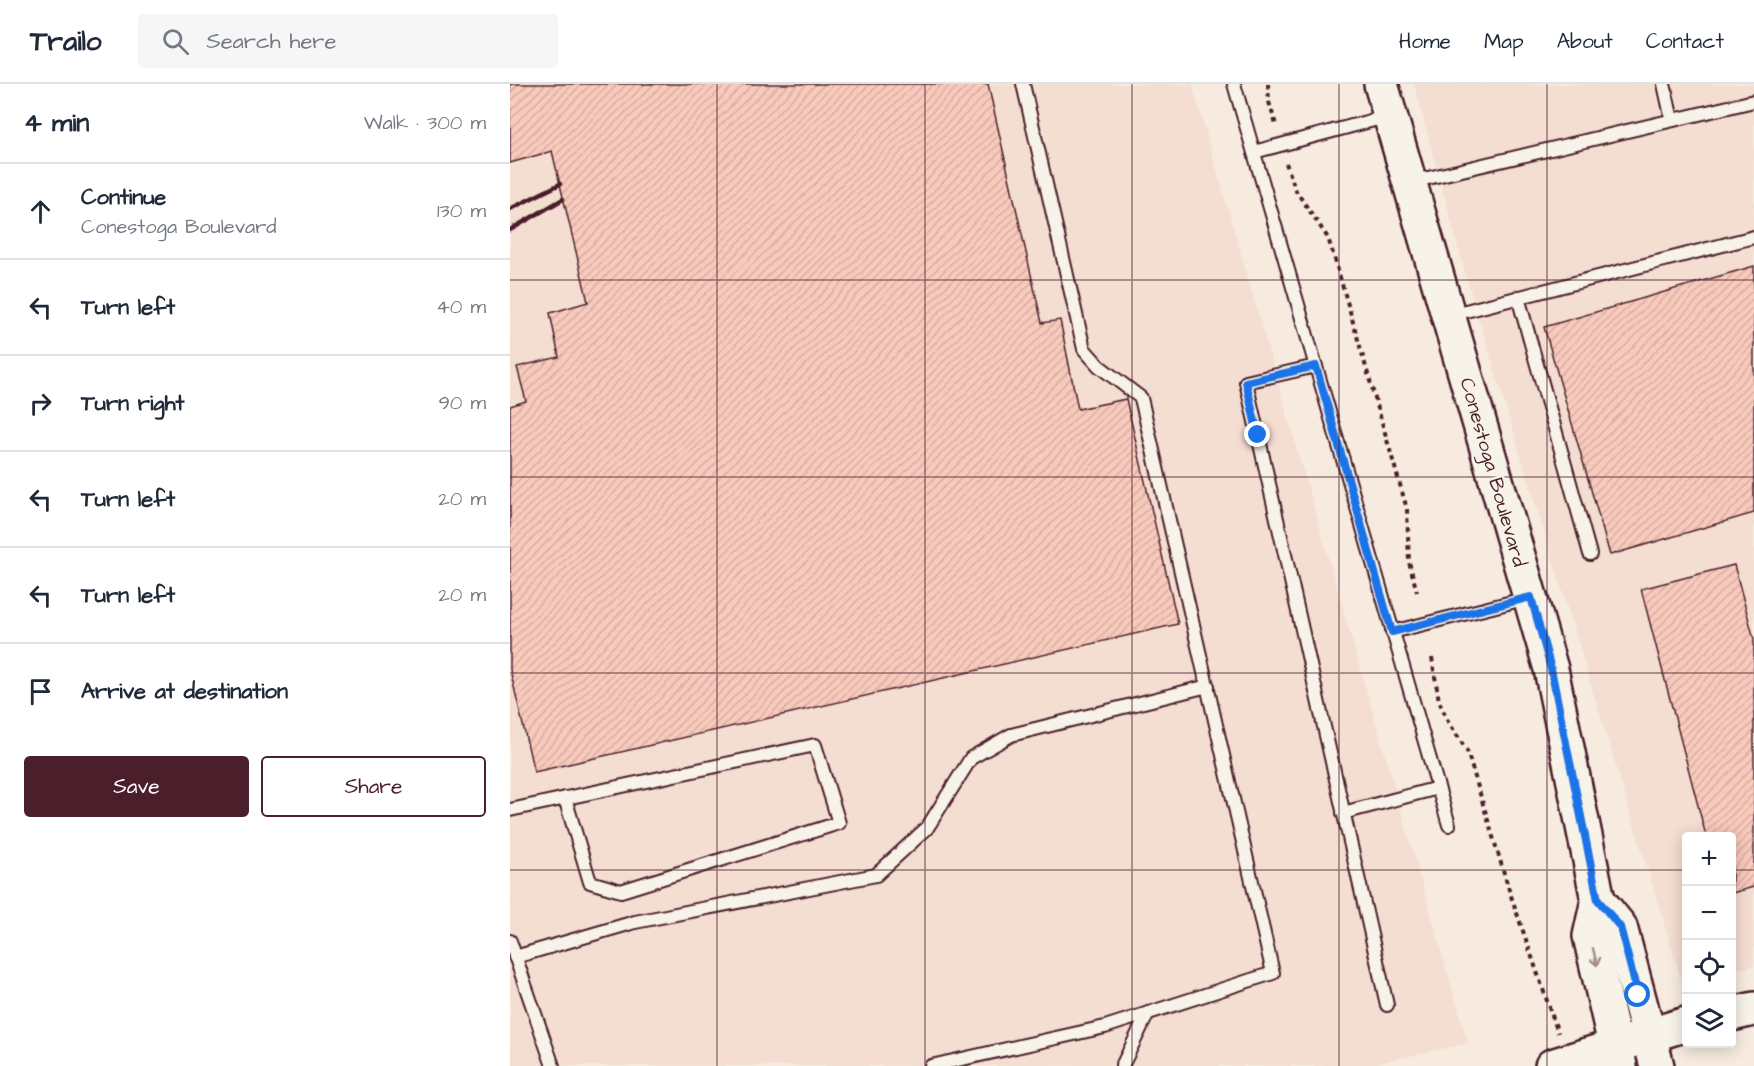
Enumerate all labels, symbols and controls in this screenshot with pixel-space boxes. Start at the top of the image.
search box [138,14,558,68]
text: Trailo [30,22,102,61]
icon: search [159,25,192,58]
text: Search here [207,26,336,57]
text: Home [1399,27,1451,56]
text: Map [1484,27,1524,56]
text: About [1557,27,1613,56]
text: Contact [1646,27,1724,56]
text: 4 min [24,105,89,141]
text: Walk · 300 m [364,109,486,137]
text: Continue [81,182,166,213]
icon: ahead [24,195,57,228]
text: 130 m [437,197,486,225]
text: Conestoga Boulevard [81,213,277,241]
icon: left [24,291,57,324]
text: Turn left [81,292,175,323]
text: 40 m [436,293,486,321]
street label: Conestoga Boulevard [1452,374,1533,570]
icon: right [24,387,57,420]
text: Turn right [81,388,184,419]
text: 90 m [438,389,486,417]
route end [1244,421,1270,447]
icon: left [24,483,57,516]
text: Turn left [81,484,175,515]
text: 20 m [438,485,486,513]
icon: left [24,579,57,612]
text: Turn left [81,580,175,611]
text: 20 m [438,581,486,609]
icon: arrive [24,675,57,708]
text: Arrive at destination [81,676,288,707]
button: Save [24,756,249,817]
button: Share [261,756,486,817]
map controls [1682,832,1736,1048]
button: + [1682,832,1736,886]
button: − [1682,886,1736,940]
button: locate [1682,940,1736,994]
one-way arrow [1590,947,1601,967]
route start [1624,981,1650,1007]
button: layers [1682,994,1736,1048]

